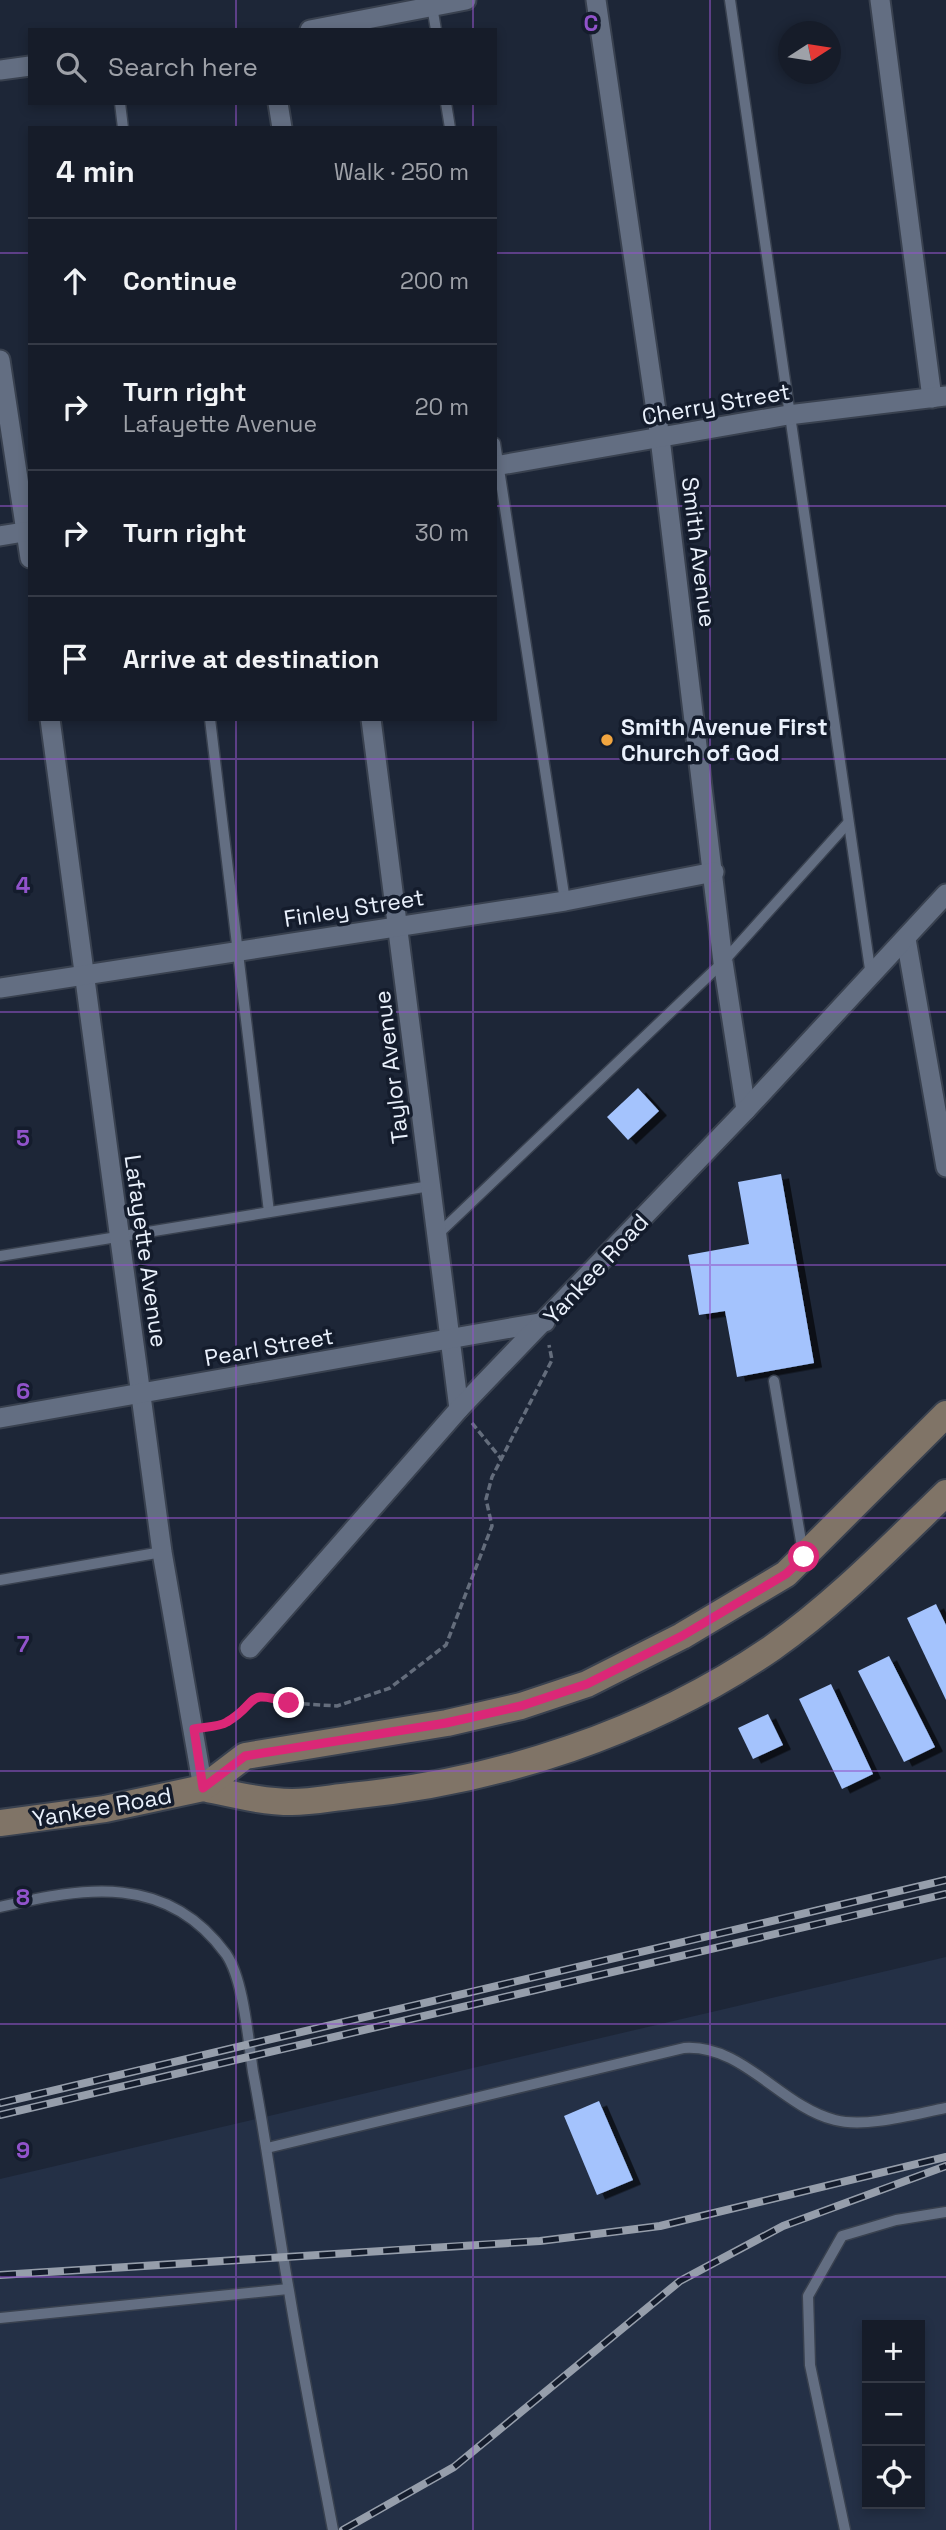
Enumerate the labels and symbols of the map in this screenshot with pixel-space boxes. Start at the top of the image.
text: C [584,8,598,38]
north arrow [778,21,841,84]
street label: Cherry Street [639,376,793,432]
street label: Smith Avenue [675,475,723,629]
place label: Smith Avenue First Church of God [621,712,828,768]
marker: Smith Avenue First Church of God [599,732,615,748]
text: 4 [16,870,31,900]
street label: Finley Street [282,882,426,934]
street label: Taylor Avenue [367,989,415,1145]
text: 5 [16,1123,30,1153]
street label: Lafayette Avenue [118,1153,174,1349]
street label: Yankee Road [537,1207,655,1331]
street label: Pearl Street [202,1321,336,1373]
text: 6 [16,1376,30,1406]
route start [788,1541,819,1572]
text: 7 [17,1629,30,1659]
route end [273,1687,304,1718]
street label: Yankee Road [30,1780,174,1834]
text: 8 [16,1882,30,1912]
text: 9 [16,2135,30,2165]

